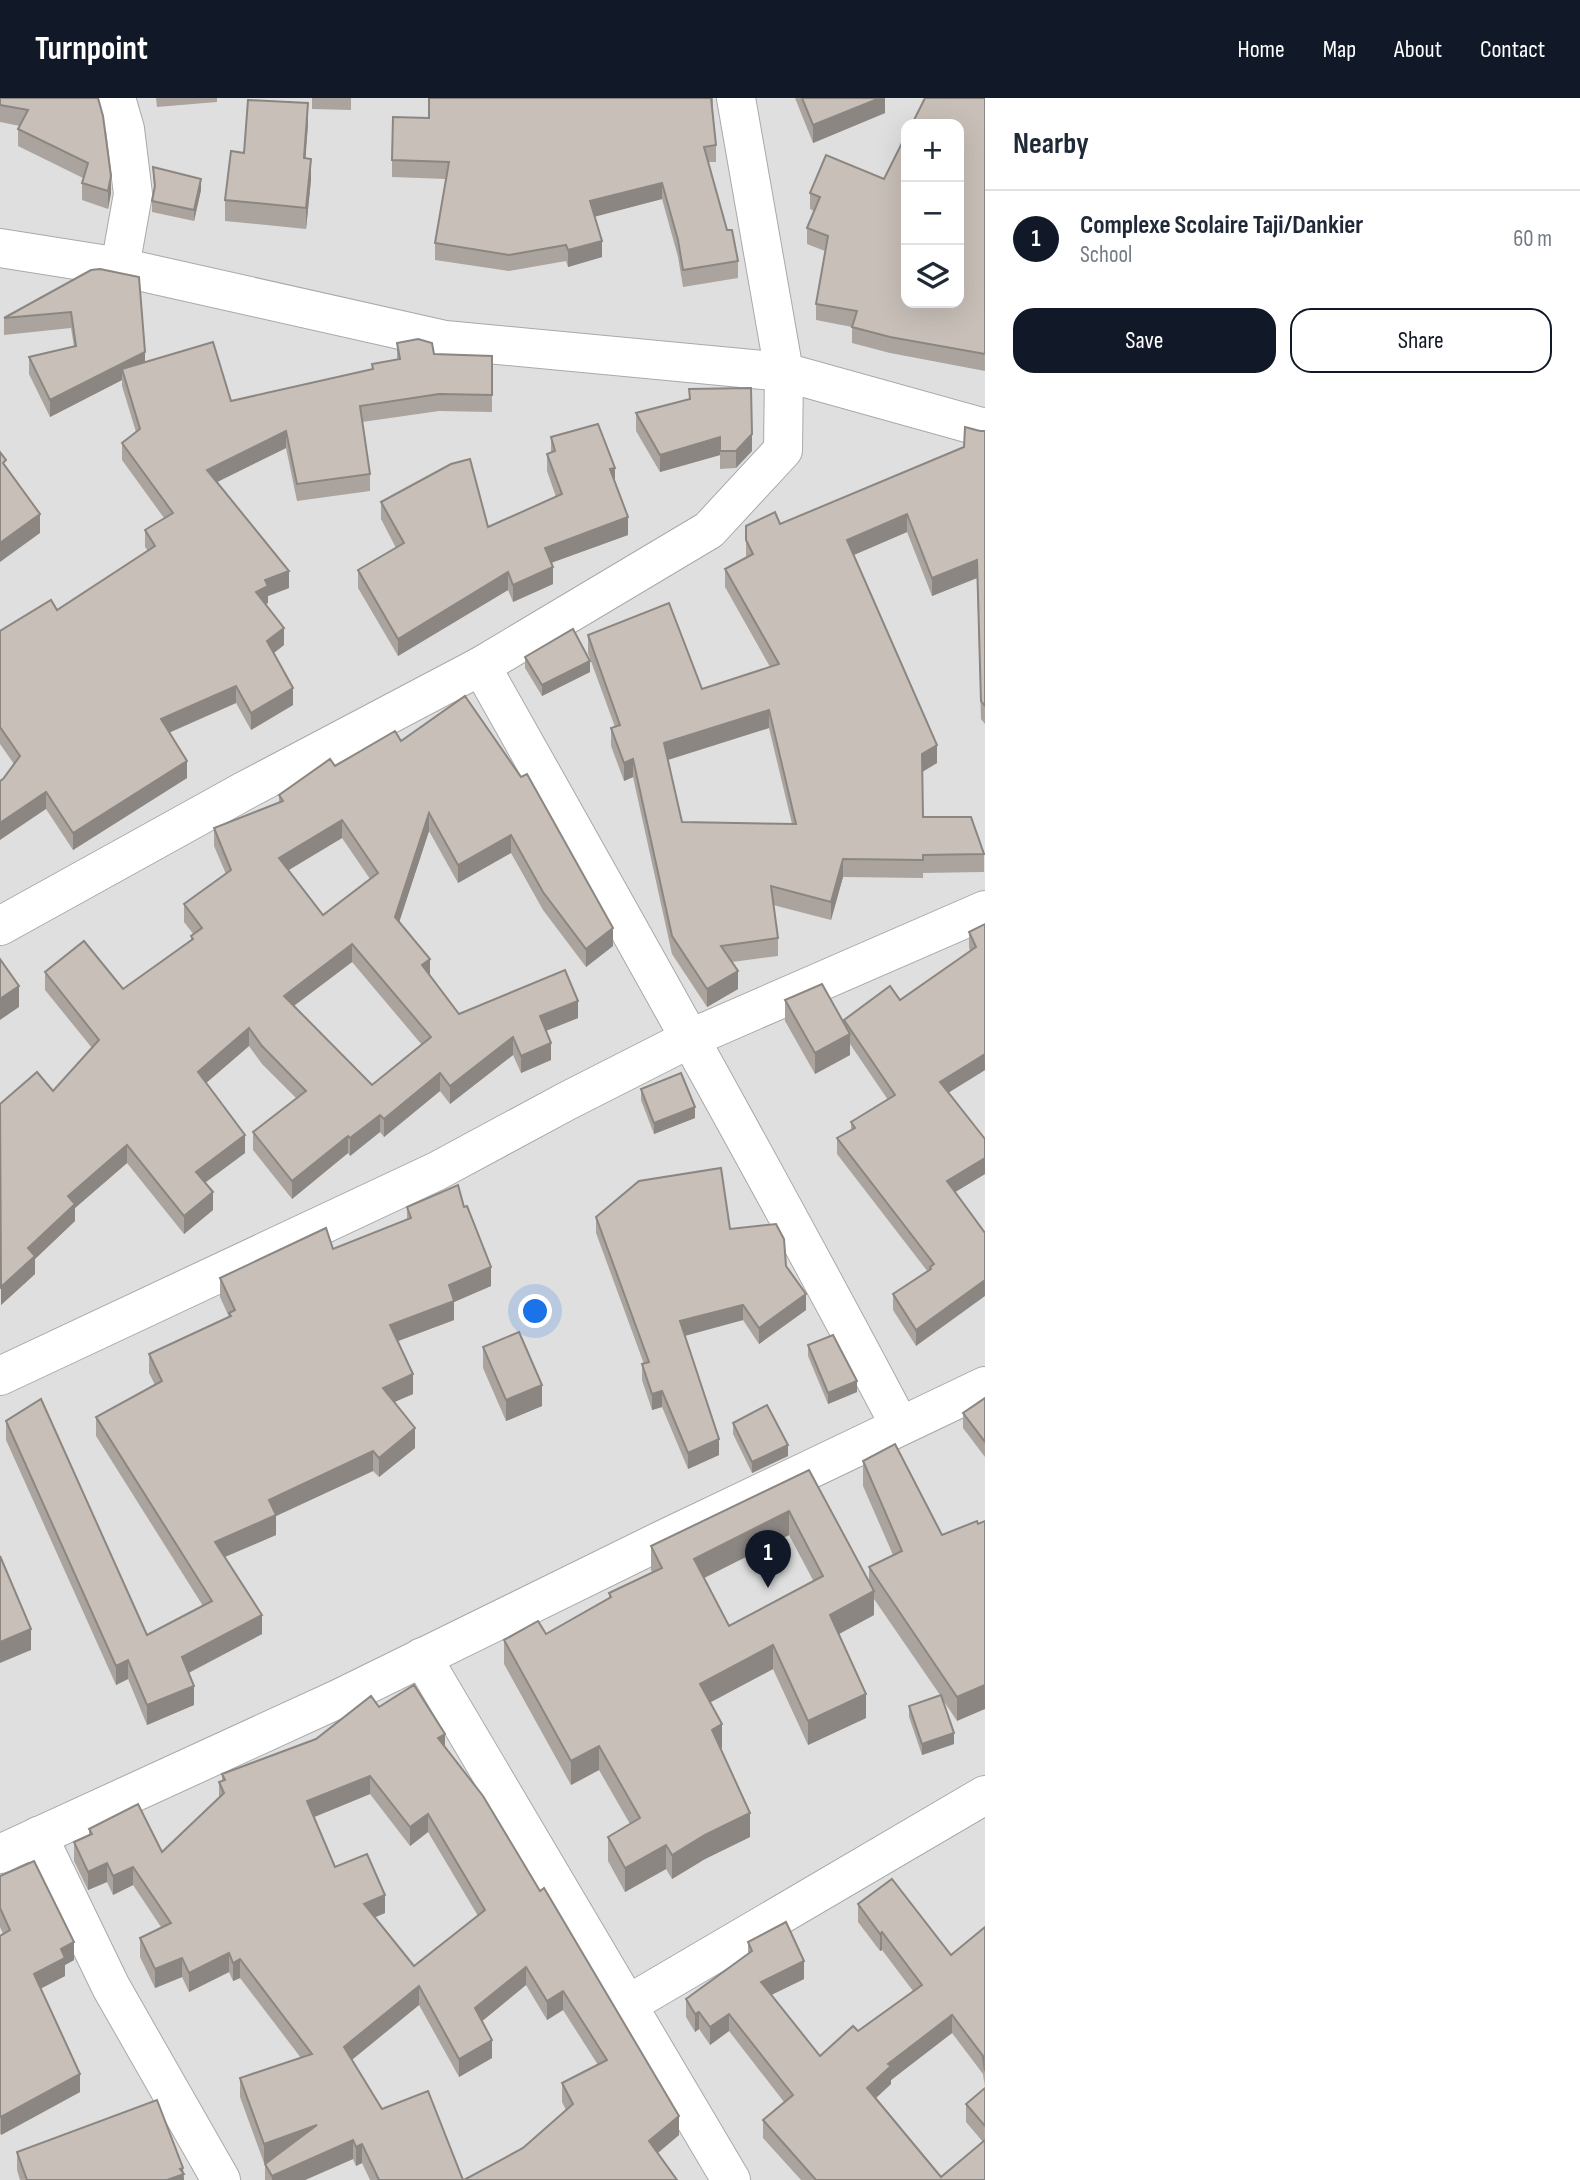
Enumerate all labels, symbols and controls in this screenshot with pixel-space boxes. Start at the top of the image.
text: Turnpoint [35,29,148,69]
text: Home [1237,35,1285,64]
text: Map [1323,35,1356,64]
text: About [1394,35,1442,64]
text: Contact [1480,35,1545,64]
map controls [901,119,964,308]
button: + [901,119,964,182]
text: Nearby [1013,126,1089,162]
button: − [901,182,964,245]
text: Complexe Scolaire Taji/Dankier [1080,210,1363,241]
text: 1 [1031,225,1041,253]
text: 60 m [1513,225,1552,253]
text: School [1080,241,1132,269]
button: layers [901,245,964,308]
button: Save [1013,308,1276,373]
button: Share [1290,308,1552,373]
your location [518,1294,552,1328]
pin: 1 [745,1530,791,1588]

